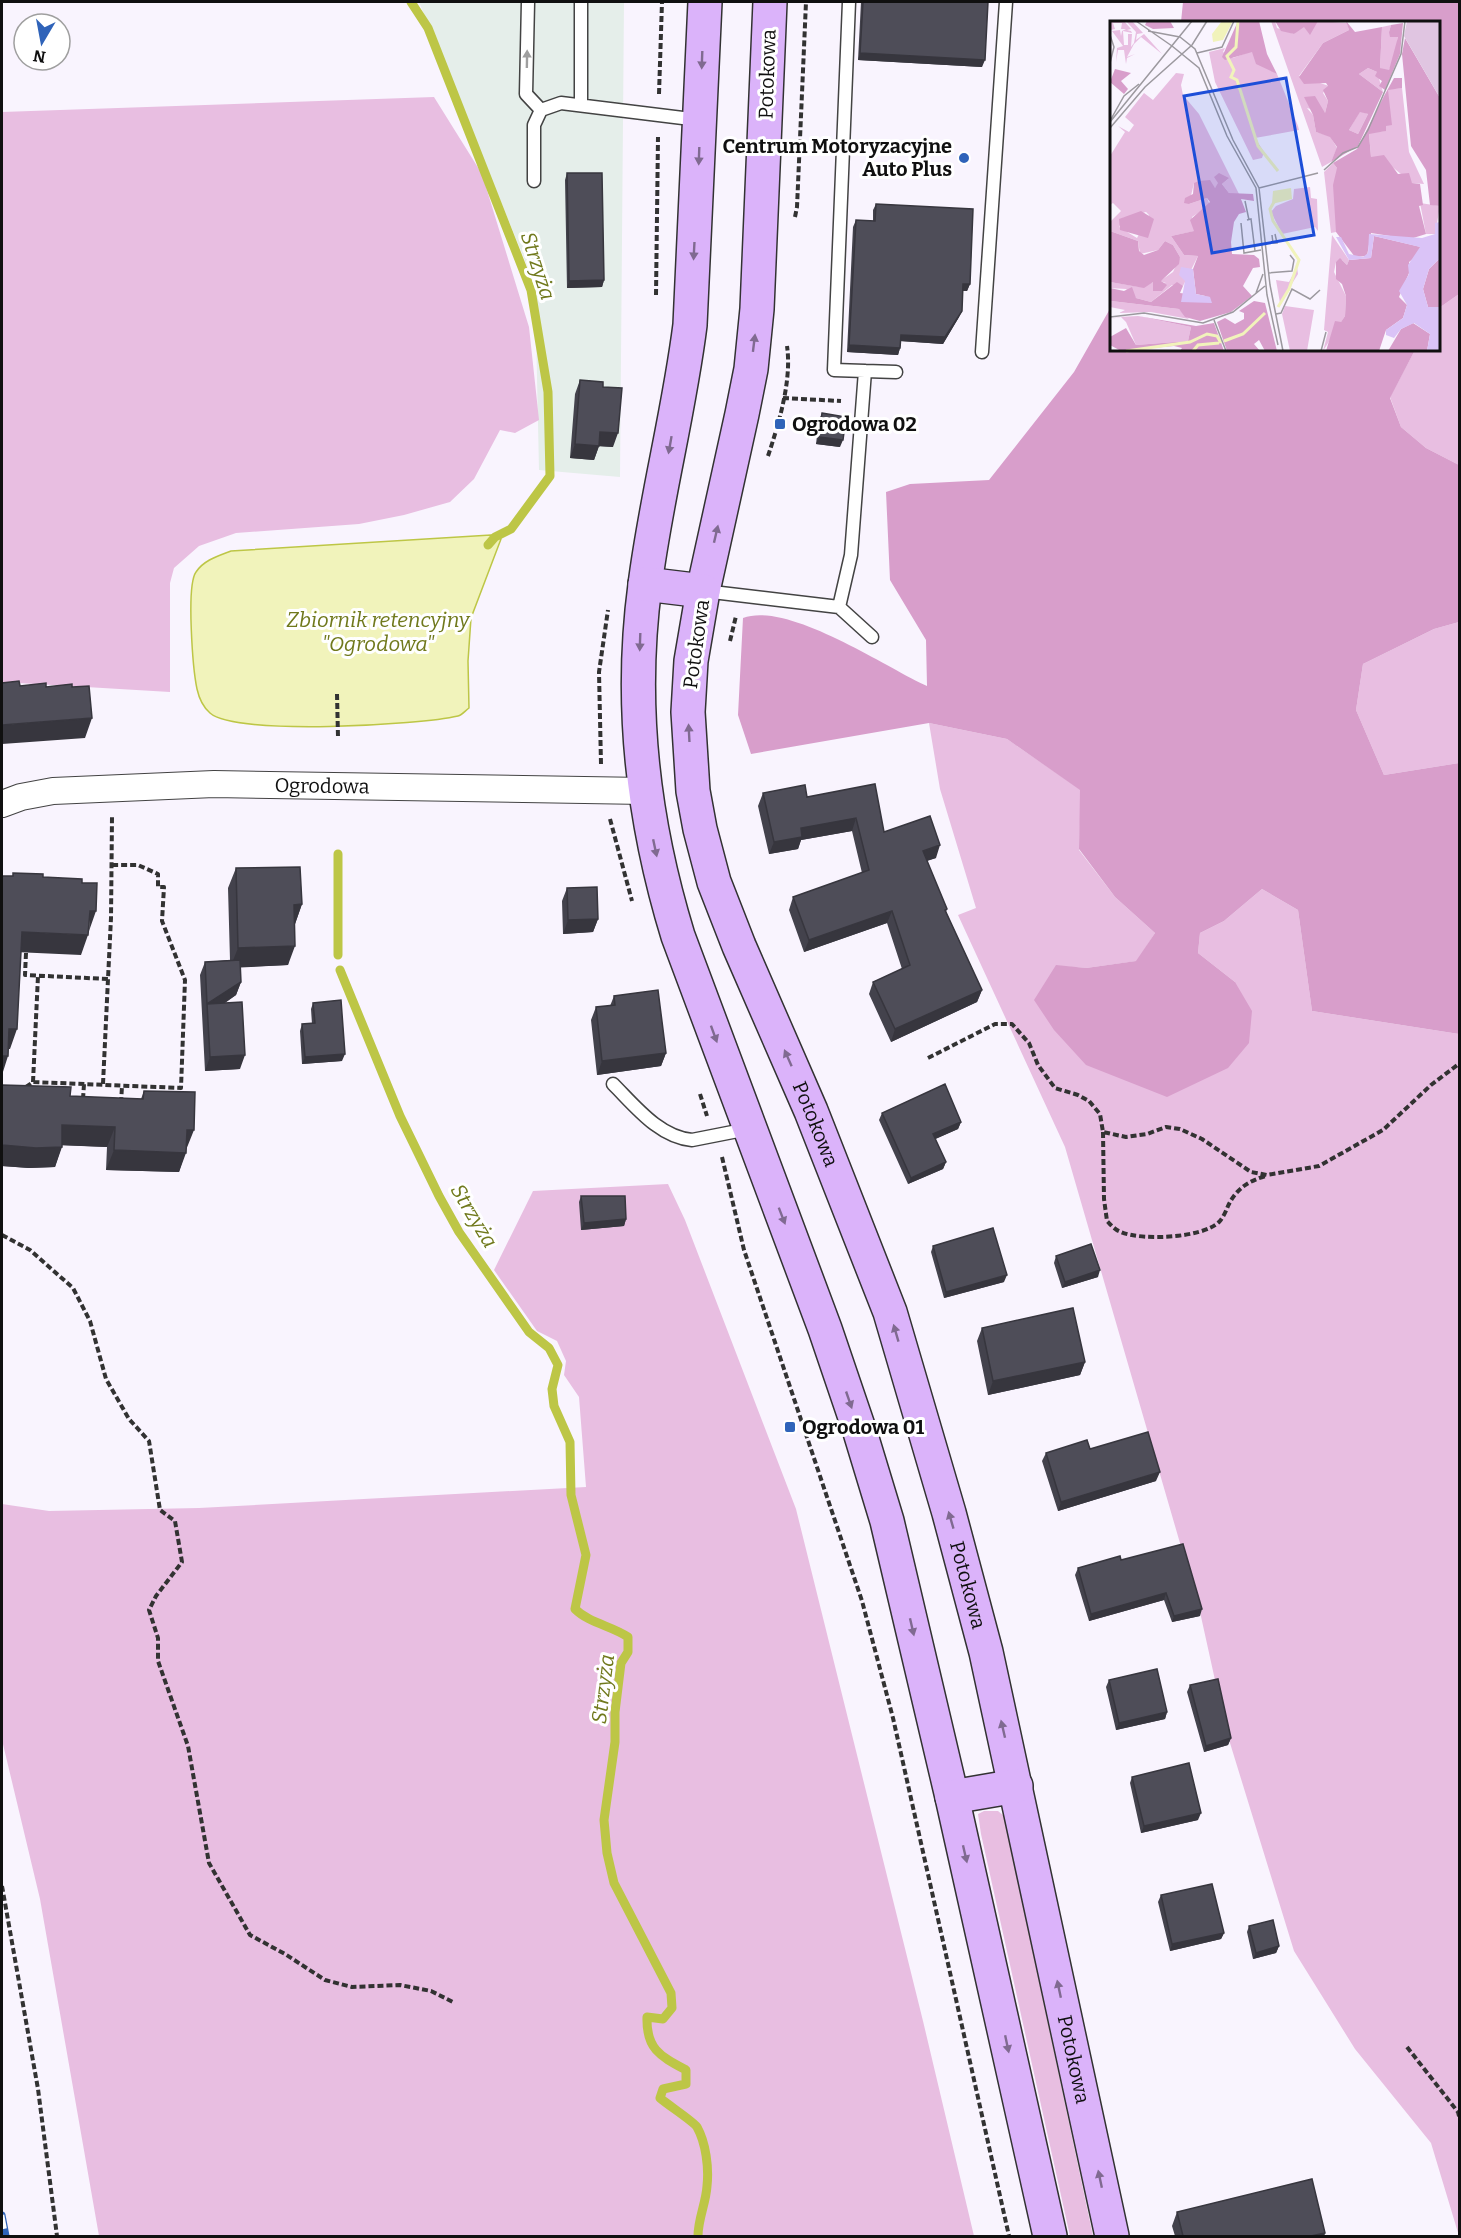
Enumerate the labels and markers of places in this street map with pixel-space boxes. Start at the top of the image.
place label: Centrum Motoryzacyjne Auto Plus [723,134,952,181]
marker: Centrum Motoryzacyjne Auto Plus [957,151,971,165]
place label: Ogrodowa 02 [792,412,917,436]
marker: Ogrodowa 02 [773,417,787,431]
place label: Ogrodowa 01 [802,1415,924,1439]
marker: Ogrodowa 01 [783,1420,797,1434]

